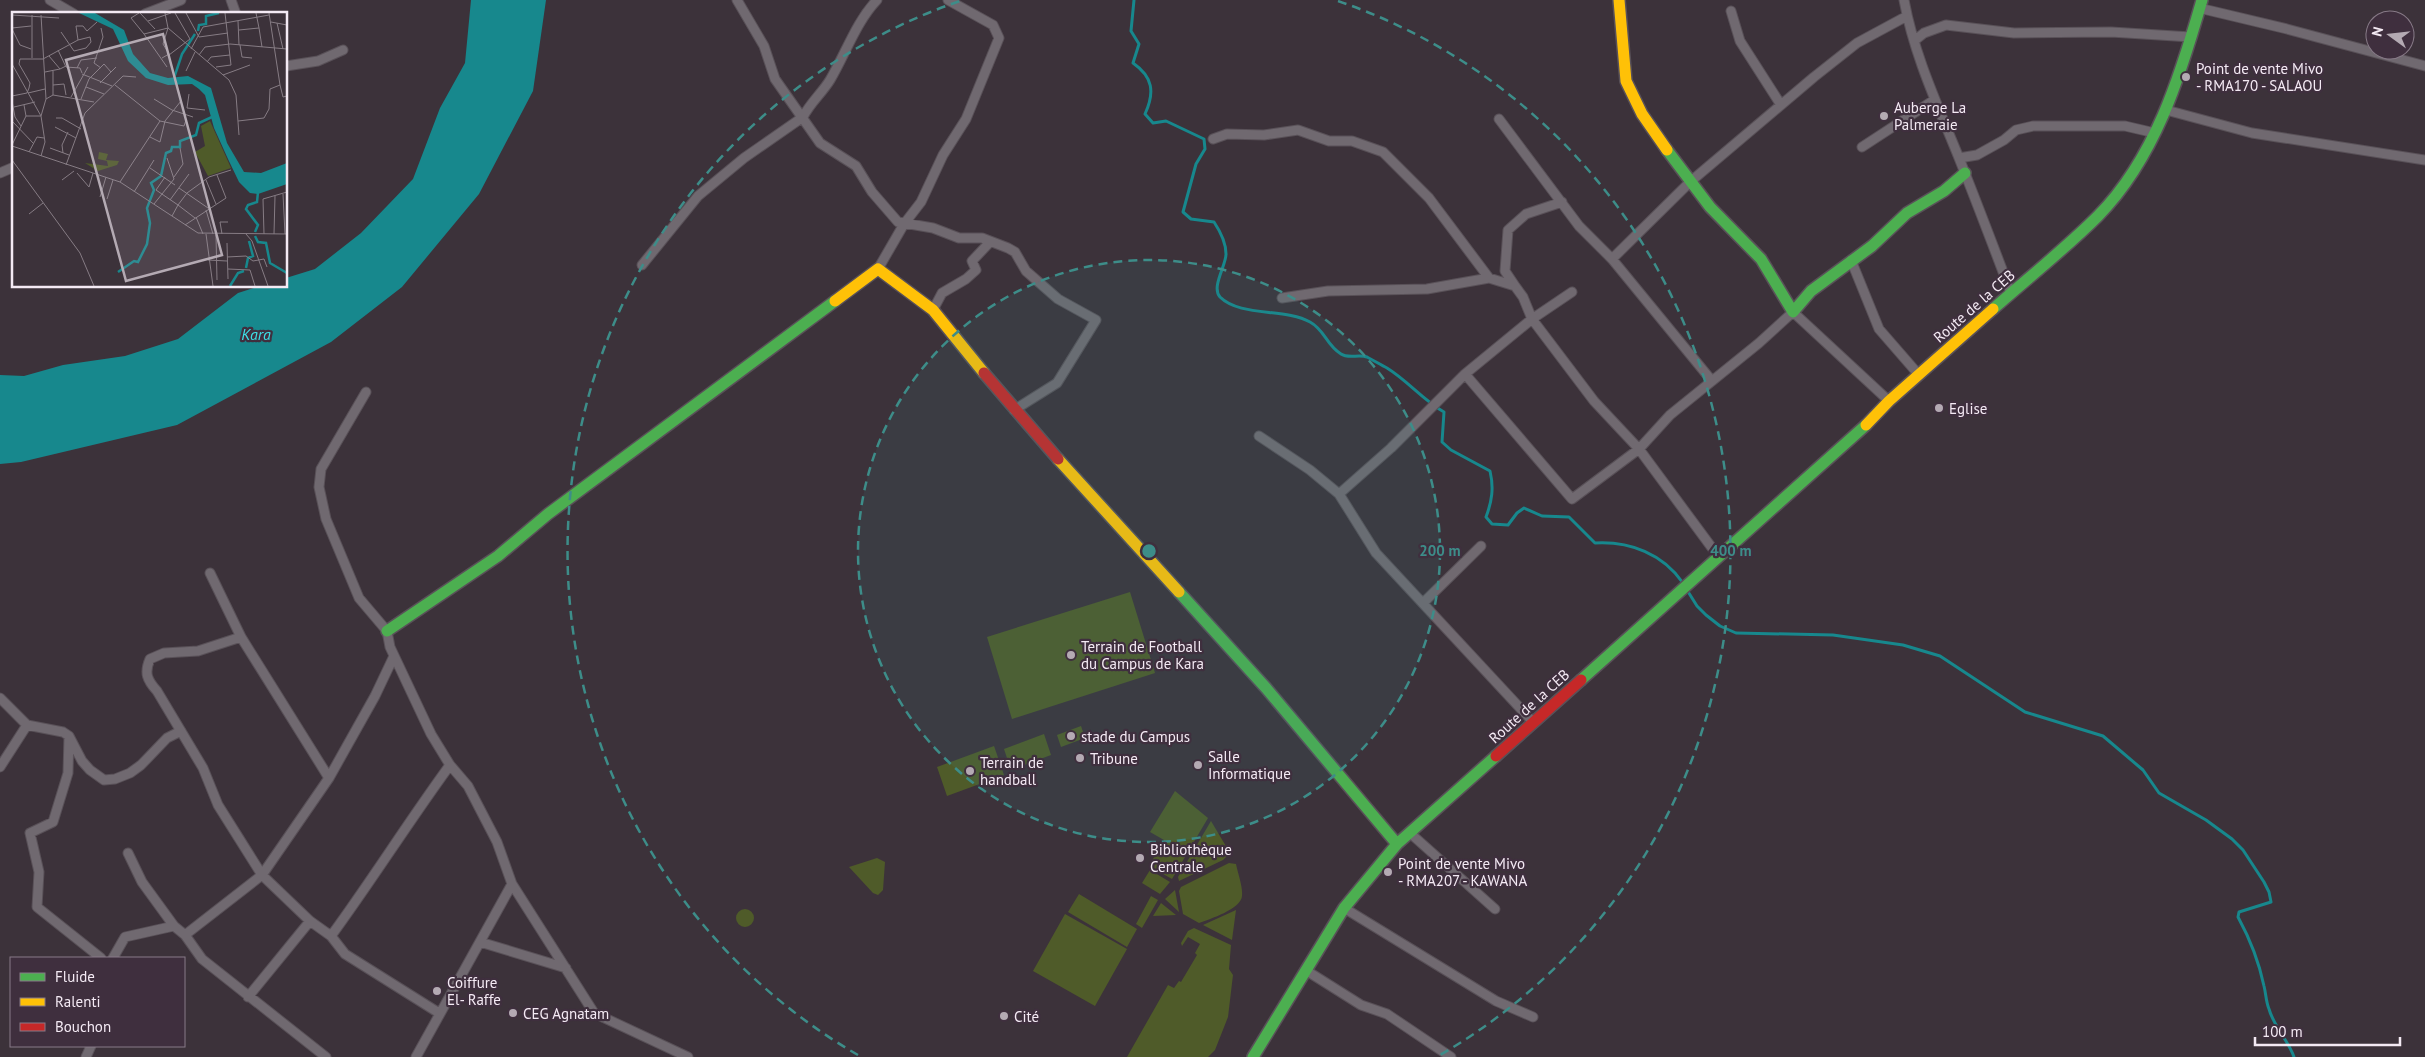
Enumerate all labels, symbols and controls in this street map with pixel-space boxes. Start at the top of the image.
north arrow [2365,10,2415,60]
inset map [12,12,288,288]
text: N [2368,25,2387,38]
place label: Point de vente Mivo - RMA170 - SALAOU [2196,59,2323,95]
marker: Point de vente Mivo - RMA170 - SALAOU [2180,71,2192,83]
place label: Auberge La Palmeraie [1894,98,1966,134]
marker: Auberge La Palmeraie [1878,110,1890,122]
street label: Route de la CEB [1929,265,2019,347]
water label: Kara [241,324,271,344]
place label: Eglise [1949,399,1987,418]
marker: Eglise [1933,402,1945,414]
text: 200 m [1419,541,1461,560]
text: 400 m [1710,541,1752,560]
centre of rings [1140,542,1158,560]
place label: Terrain de Football du Campus de Kara [1081,637,1204,673]
marker: Terrain de Football du Campus de Kara [1065,649,1077,661]
street label: Route de la CEB [1485,665,1573,747]
place label: stade du Campus [1081,727,1190,746]
marker: stade du Campus [1065,730,1077,742]
place label: Salle Informatique [1208,747,1291,783]
place label: Tribune [1090,749,1138,768]
marker: Tribune [1074,752,1086,764]
place label: Terrain de handball [980,753,1044,789]
marker: Salle Informatique [1192,759,1204,771]
marker: Terrain de handball [964,765,976,777]
place label: Bibliothèque Centrale [1150,840,1232,876]
marker: Bibliothèque Centrale [1134,852,1146,864]
place label: Point de vente Mivo - RMA207 - KAWANA [1398,854,1527,890]
marker: Point de vente Mivo - RMA207 - KAWANA [1382,866,1394,878]
legend [10,957,185,1047]
text: Fluide [55,967,95,986]
place label: Coiffure El- Raffe [447,973,501,1009]
marker: Coiffure El- Raffe [431,985,443,997]
text: Ralenti [55,992,101,1011]
place label: CEG Agnatam [523,1004,609,1023]
marker: CEG Agnatam [507,1007,519,1019]
place label: Cité [1014,1007,1039,1026]
marker: Cité [998,1010,1010,1022]
scale bar [2255,1014,2400,1046]
text: Bouchon [55,1017,111,1036]
text: 100 m [2262,1022,2303,1041]

